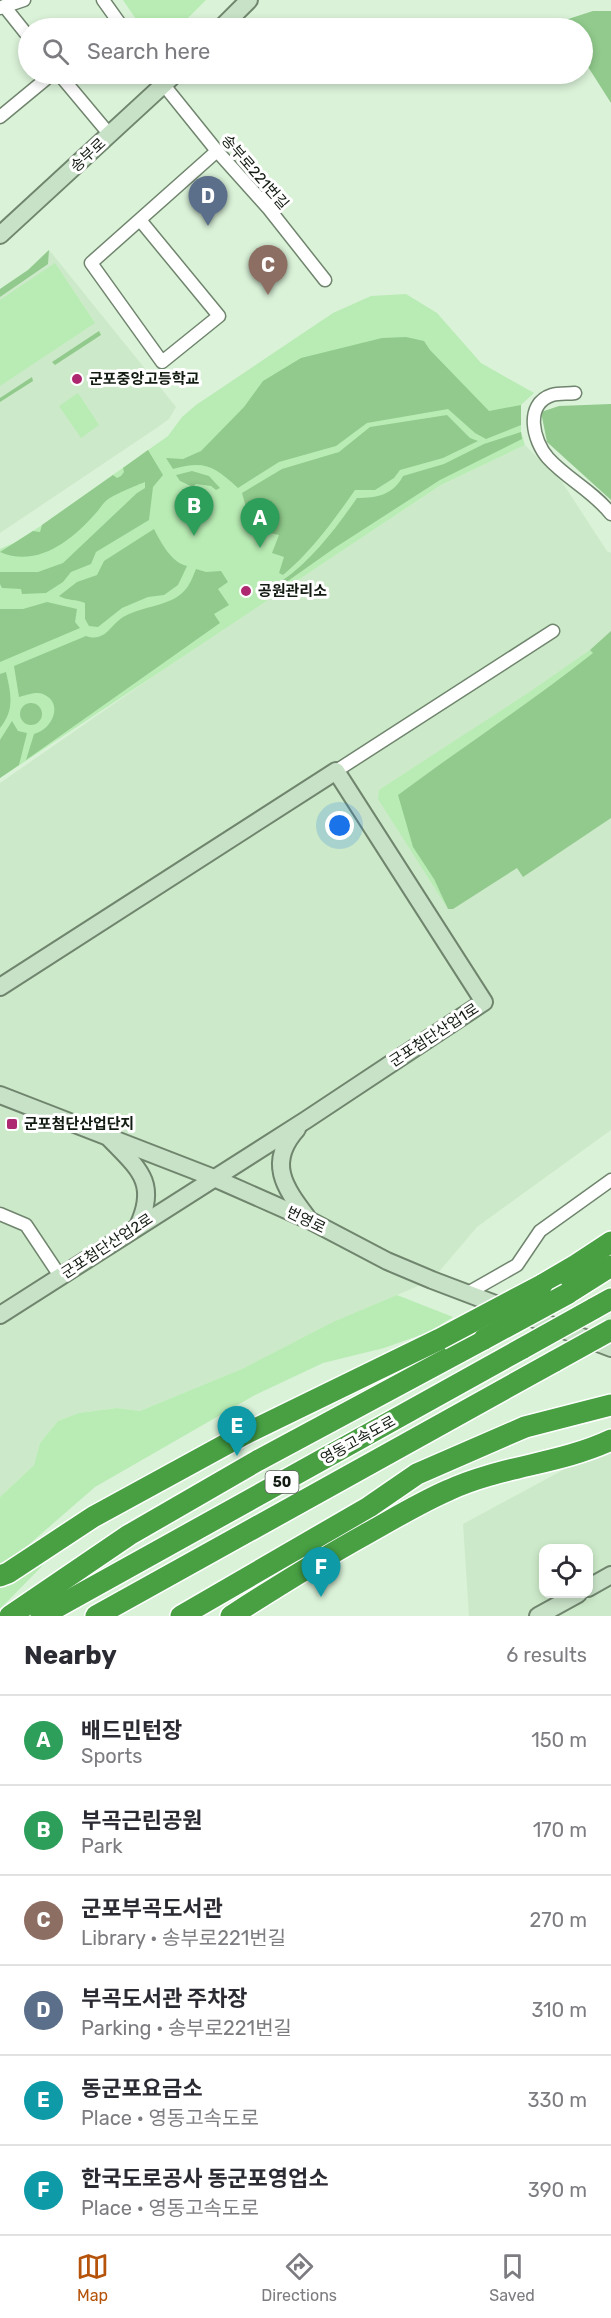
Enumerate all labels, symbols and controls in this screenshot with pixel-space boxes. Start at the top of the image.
search box [18,18,593,84]
icon: search [39,35,72,68]
text: Search here [87,38,210,65]
street label: 송부로221번길 [218,131,292,213]
street label: 송부로 [67,134,109,176]
pin: D [188,176,228,226]
pin: C [248,246,288,295]
place label: 군포중앙고등학교 [89,370,200,388]
marker: 군포중앙고등학교 [70,372,84,386]
pin: B [174,486,214,536]
pin: A [240,498,280,548]
place label: 공원관리소 [258,582,327,600]
marker: 공원관리소 [239,584,253,598]
your location [325,811,354,840]
street label: 군포첨단산업1로 [386,999,482,1071]
place label: 군포첨단산업단지 [24,1115,134,1133]
marker: 군포첨단산업단지 [5,1117,19,1131]
street label: 번영로 [283,1203,329,1237]
street label: 군포첨단산업2로 [58,1210,156,1282]
pin: E [218,1406,256,1456]
street label: 영동고속도로 [317,1412,399,1468]
road number: 50 [266,1471,298,1493]
map controls [539,1544,593,1598]
button: locate [539,1544,593,1598]
pin: F [302,1548,340,1597]
text: Nearby [24,1640,117,1671]
text: 6 results [506,1643,587,1667]
text: 배드민턴장 [81,1717,182,1744]
text: A [36,1728,51,1752]
text: 150 m [531,1728,587,1752]
text: Sports [81,1744,142,1768]
text: 부곡근린공원 [81,1807,202,1834]
text: B [36,1818,51,1842]
text: 170 m [533,1818,587,1842]
text: Park [81,1834,123,1858]
text: 군포부곡도서관 [81,1895,223,1922]
text: C [36,1908,51,1932]
text: 270 m [530,1908,587,1932]
text: Library · 송부로221번길 [81,1926,286,1950]
text: 부곡도서관 주차장 [81,1985,248,2012]
text: D [36,1998,51,2022]
text: 310 m [531,1998,587,2022]
text: Parking · 송부로221번길 [81,2016,292,2040]
text: 동군포요금소 [81,2075,202,2102]
text: E [37,2088,50,2112]
text: 330 m [528,2088,587,2112]
text: Place · 영동고속도로 [81,2106,259,2130]
text: 한국도로공사 동군포영업소 [81,2165,329,2192]
text: F [37,2178,50,2202]
text: 390 m [528,2178,587,2202]
text: Place · 영동고속도로 [81,2196,259,2220]
tab: Map [76,2250,109,2305]
tab: Directions [261,2250,337,2305]
tab: Saved [489,2250,535,2305]

